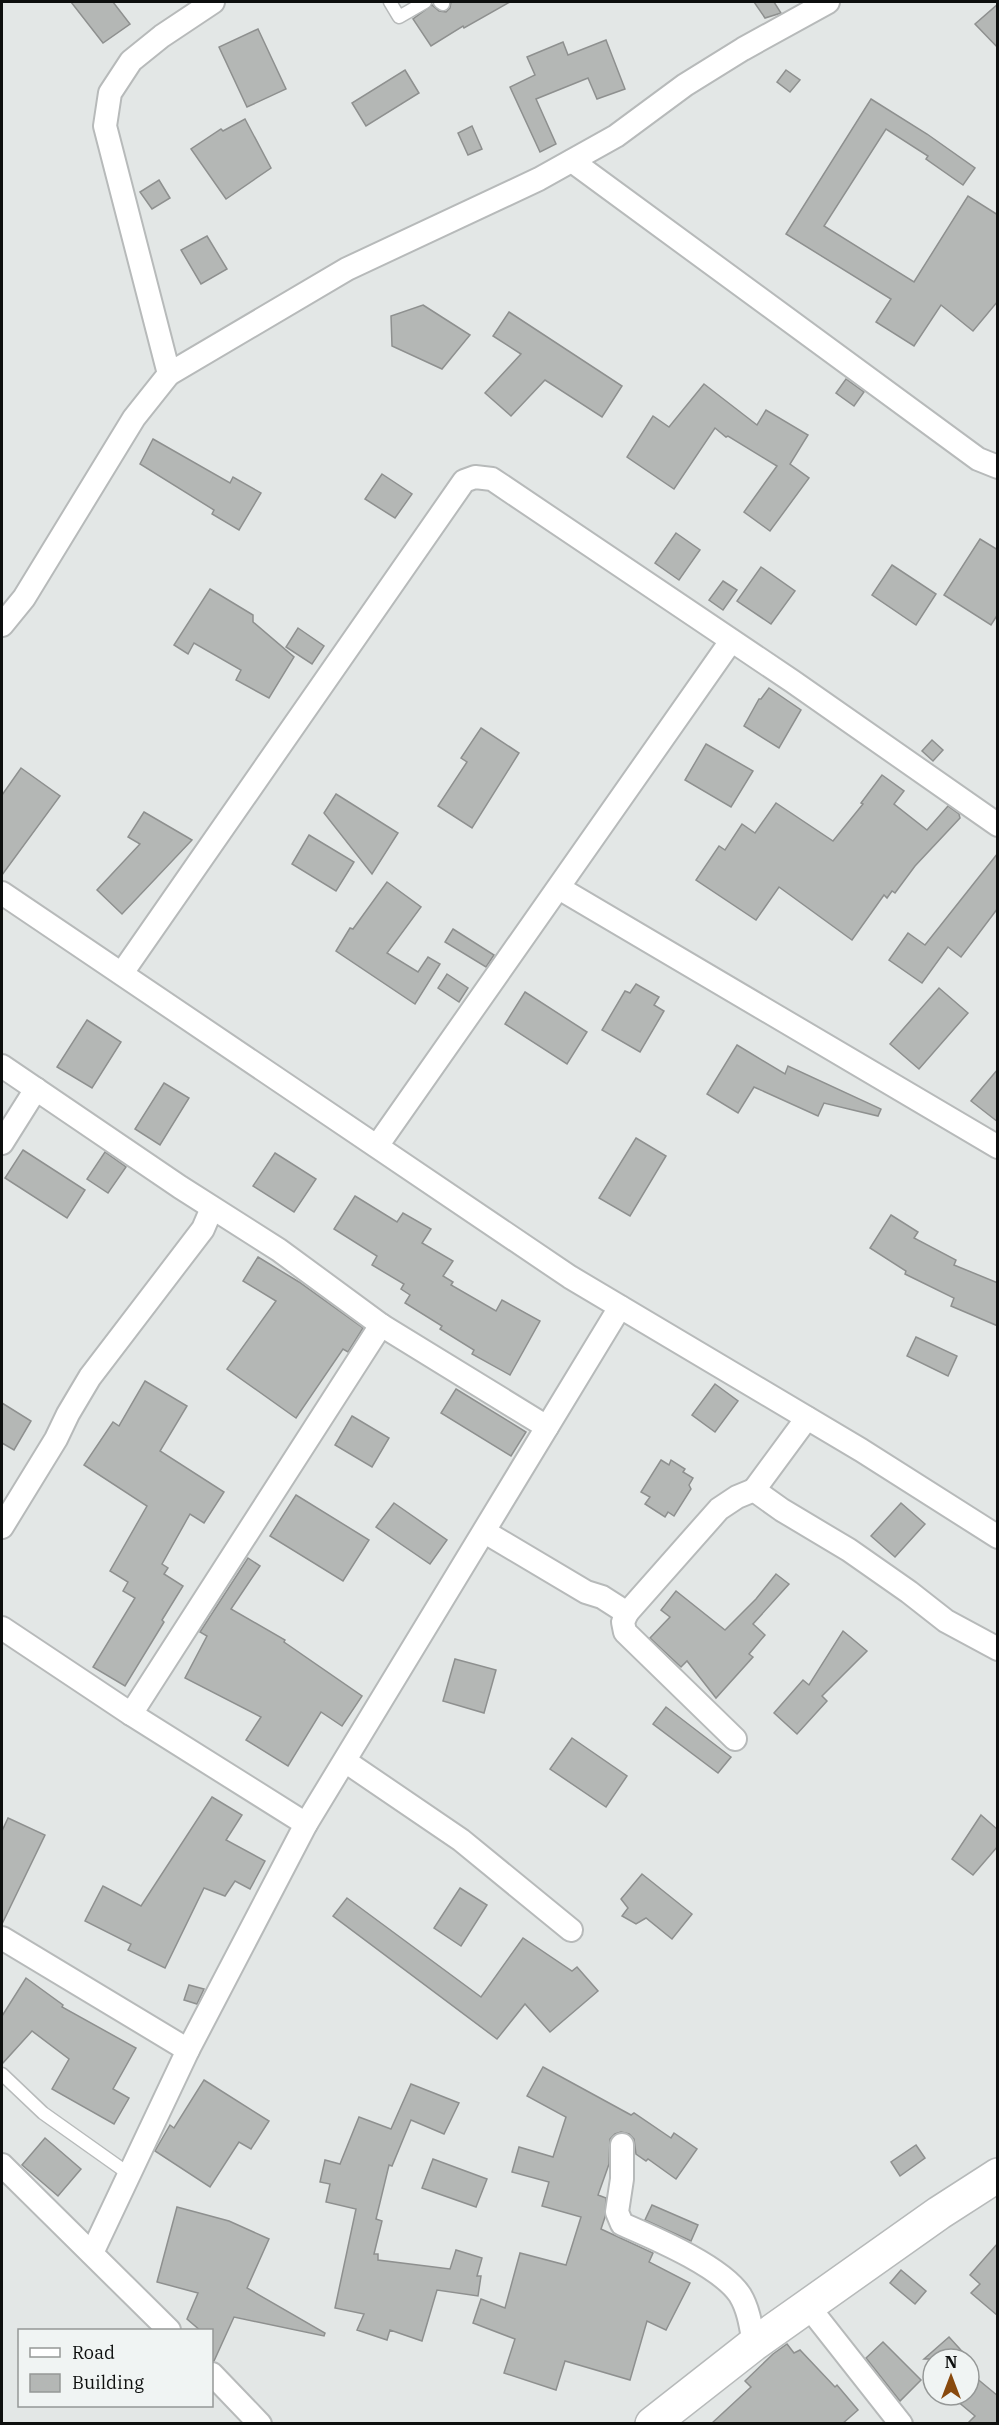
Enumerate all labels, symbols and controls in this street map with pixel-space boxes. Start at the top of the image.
legend [18,2329,213,2407]
text: Road [72,2341,115,2364]
north arrow [921,2347,981,2407]
text: N [945,2352,957,2372]
text: Building [72,2371,144,2394]

